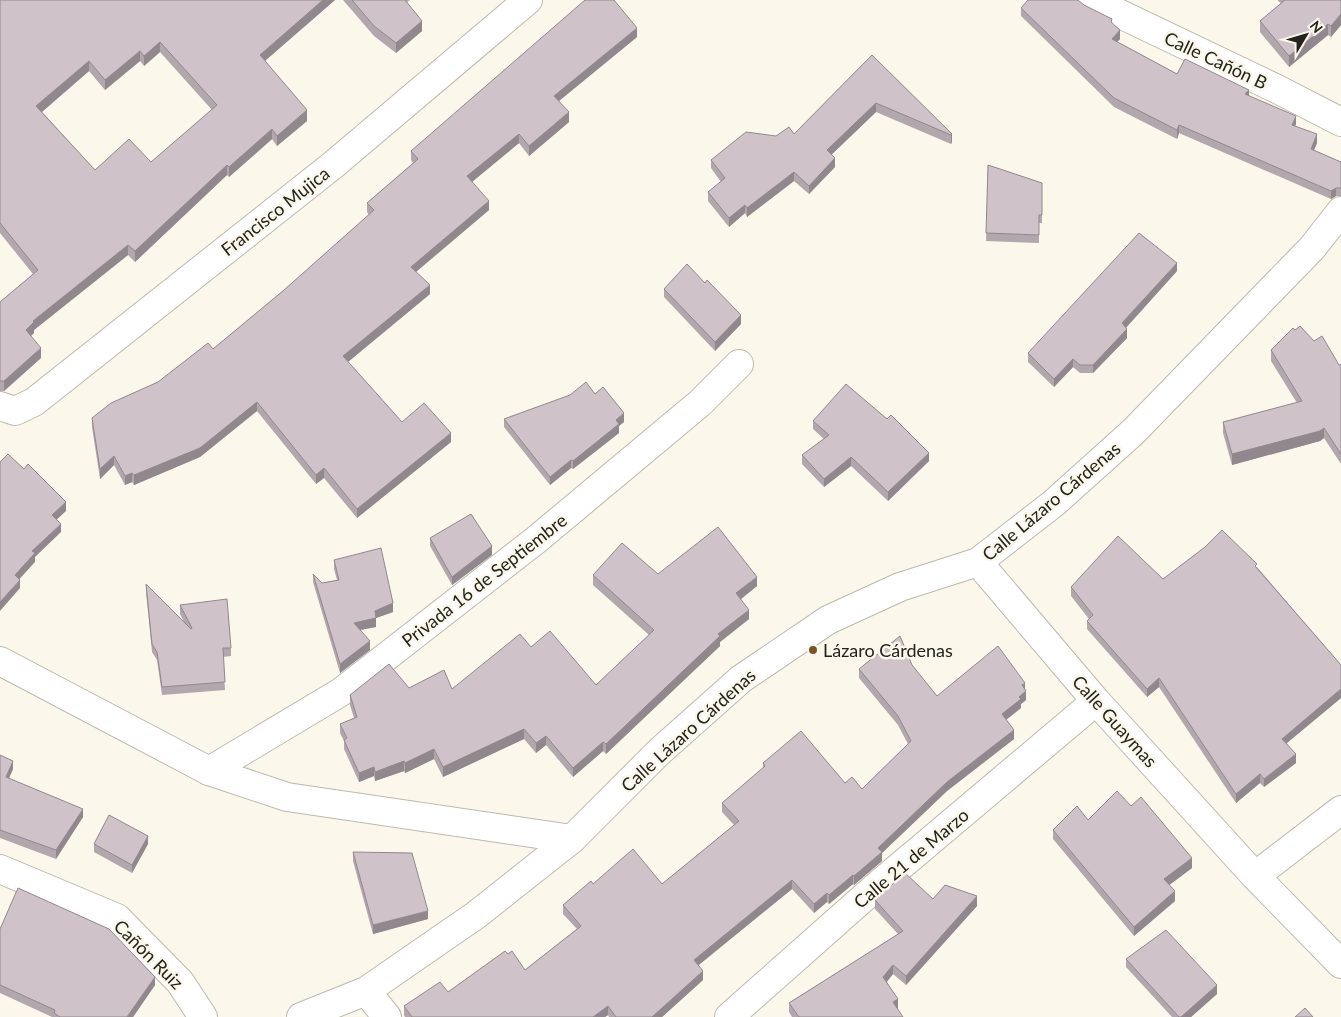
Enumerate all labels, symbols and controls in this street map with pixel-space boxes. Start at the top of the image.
north arrow [1281,10,1331,60]
text: N [1307,17,1327,36]
street label: Calle Cañón B [1161,27,1271,93]
street label: Francisco Mujica [216,162,334,260]
street label: Calle Lázaro Cárdenas [978,437,1125,565]
street label: Privada 16 de Septiembre [397,509,571,651]
place label: Lázaro Cárdenas [823,639,953,661]
marker: Lázaro Cárdenas [807,644,819,656]
street label: Calle Lázaro Cárdenas [616,664,760,796]
street label: Calle Guaymas [1068,670,1162,772]
street label: Calle 21 de Marzo [849,803,973,913]
street label: Cañón Ruiz [110,915,188,993]

